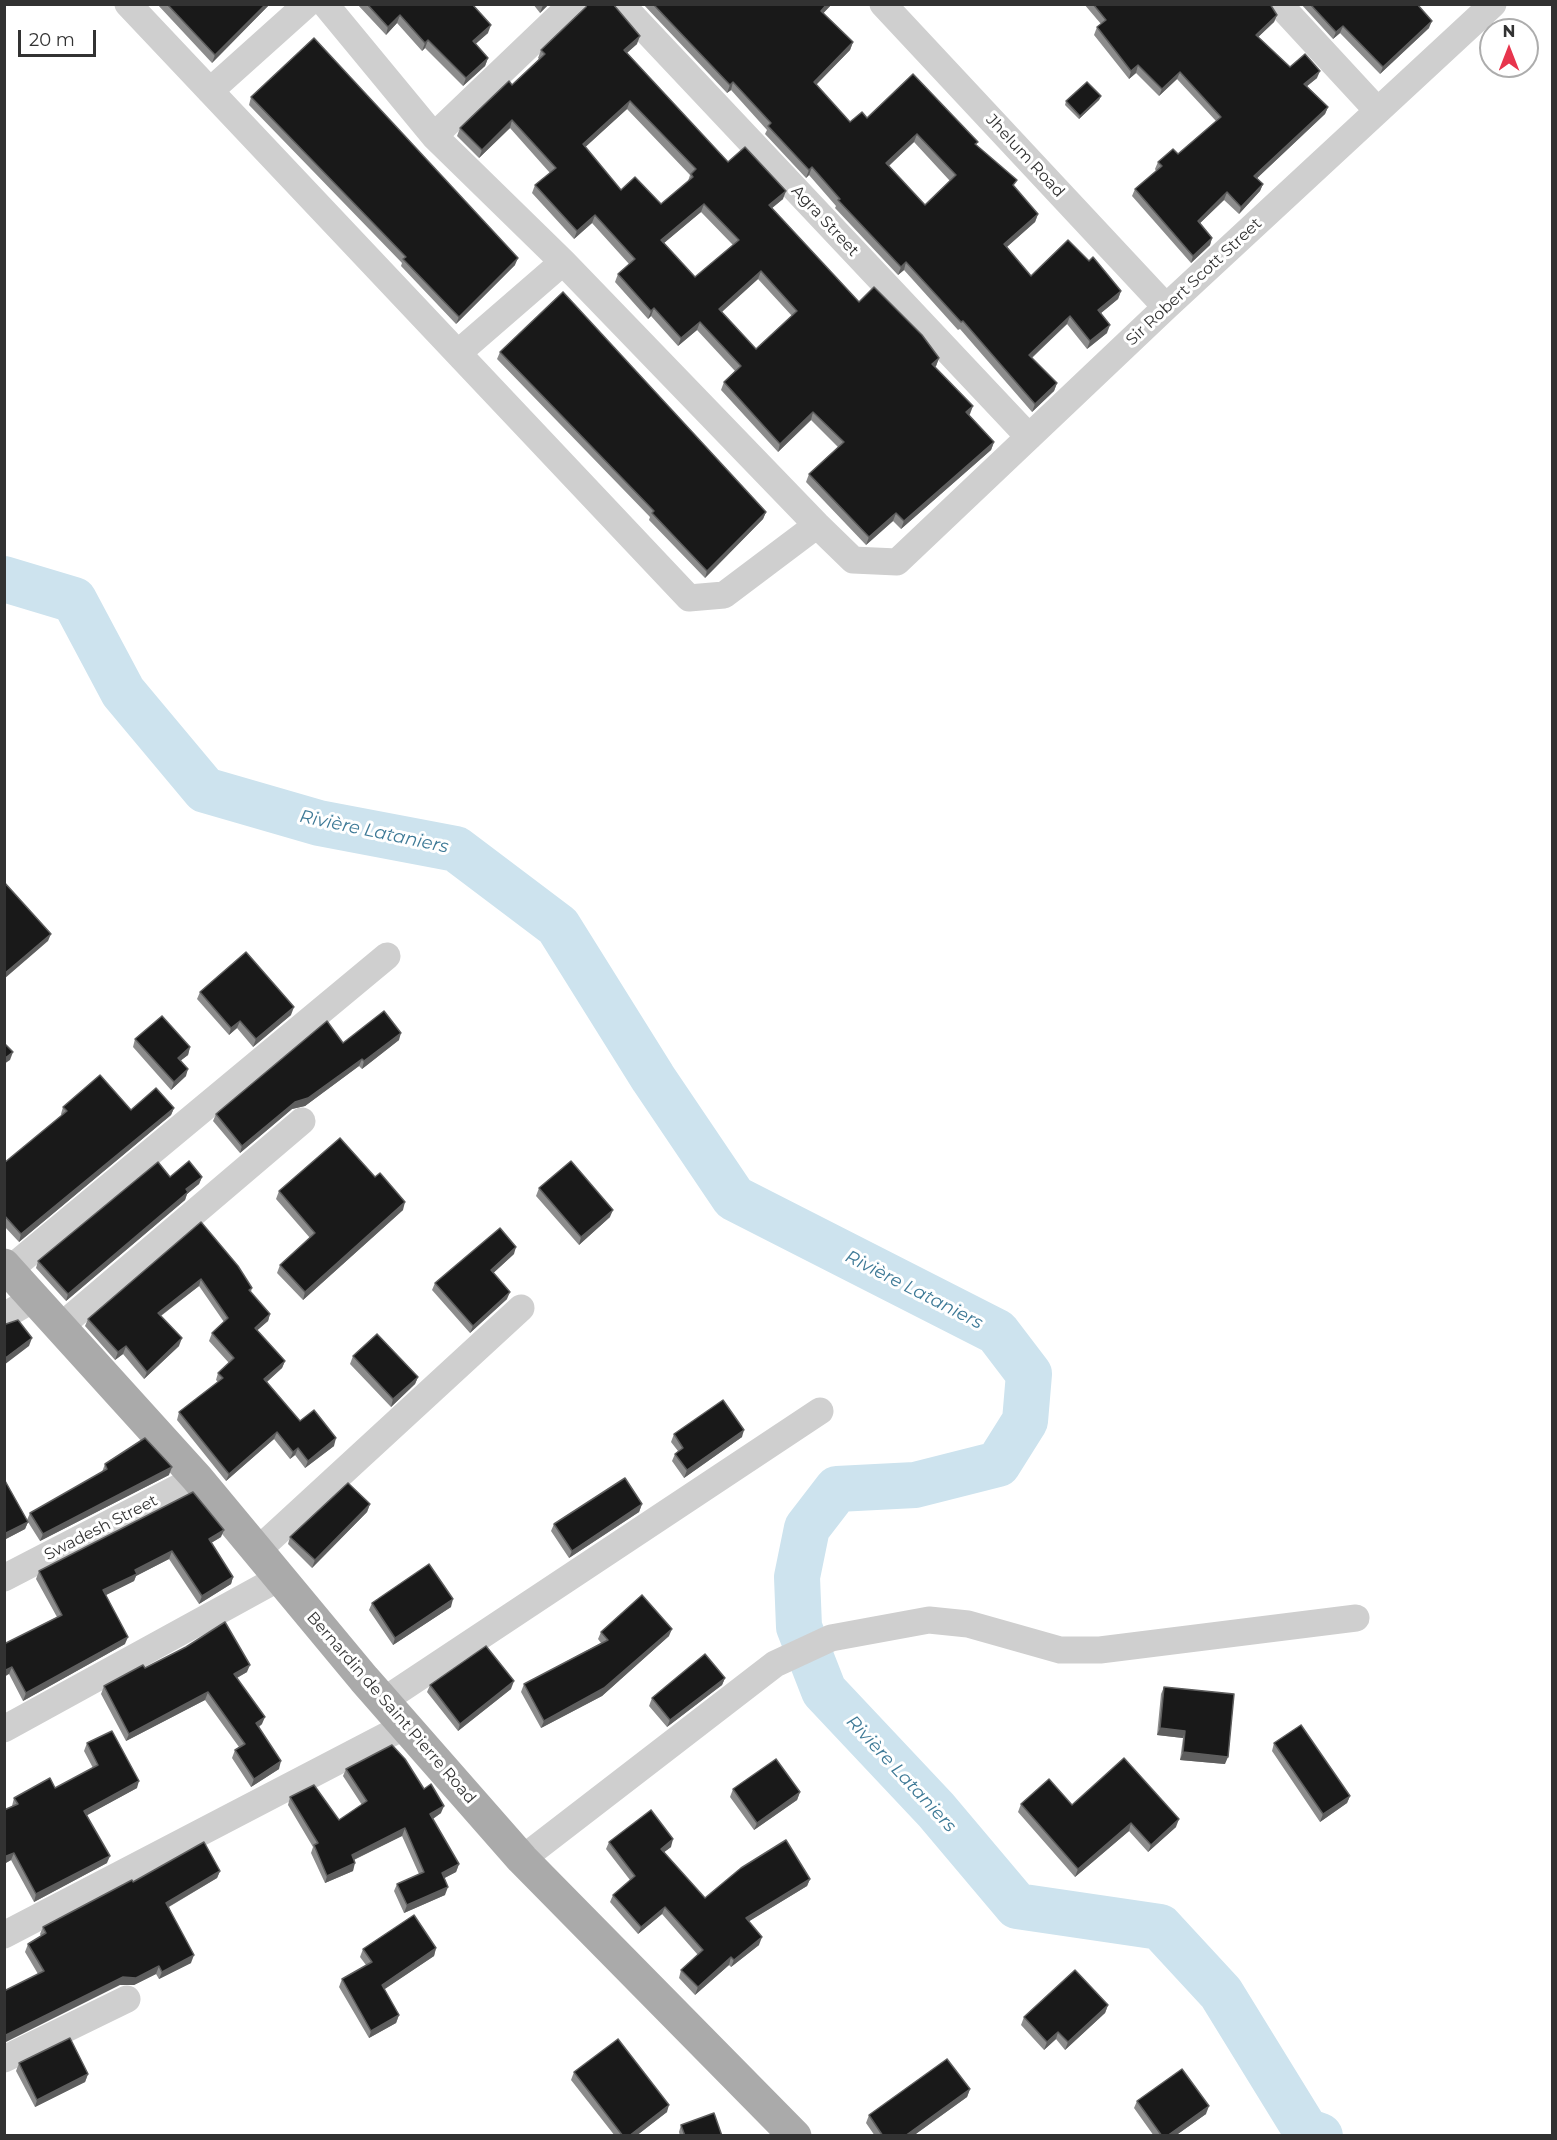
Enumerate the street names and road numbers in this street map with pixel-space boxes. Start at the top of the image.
street label: Jhelum Road [982,110,1068,202]
street label: Agra Street [787,181,863,261]
street label: Sir Robert Scott Street [1122,214,1266,350]
street label: Swadesh Street [41,1491,161,1565]
street label: Bernardin de Saint Pierre Road [302,1608,480,1808]

